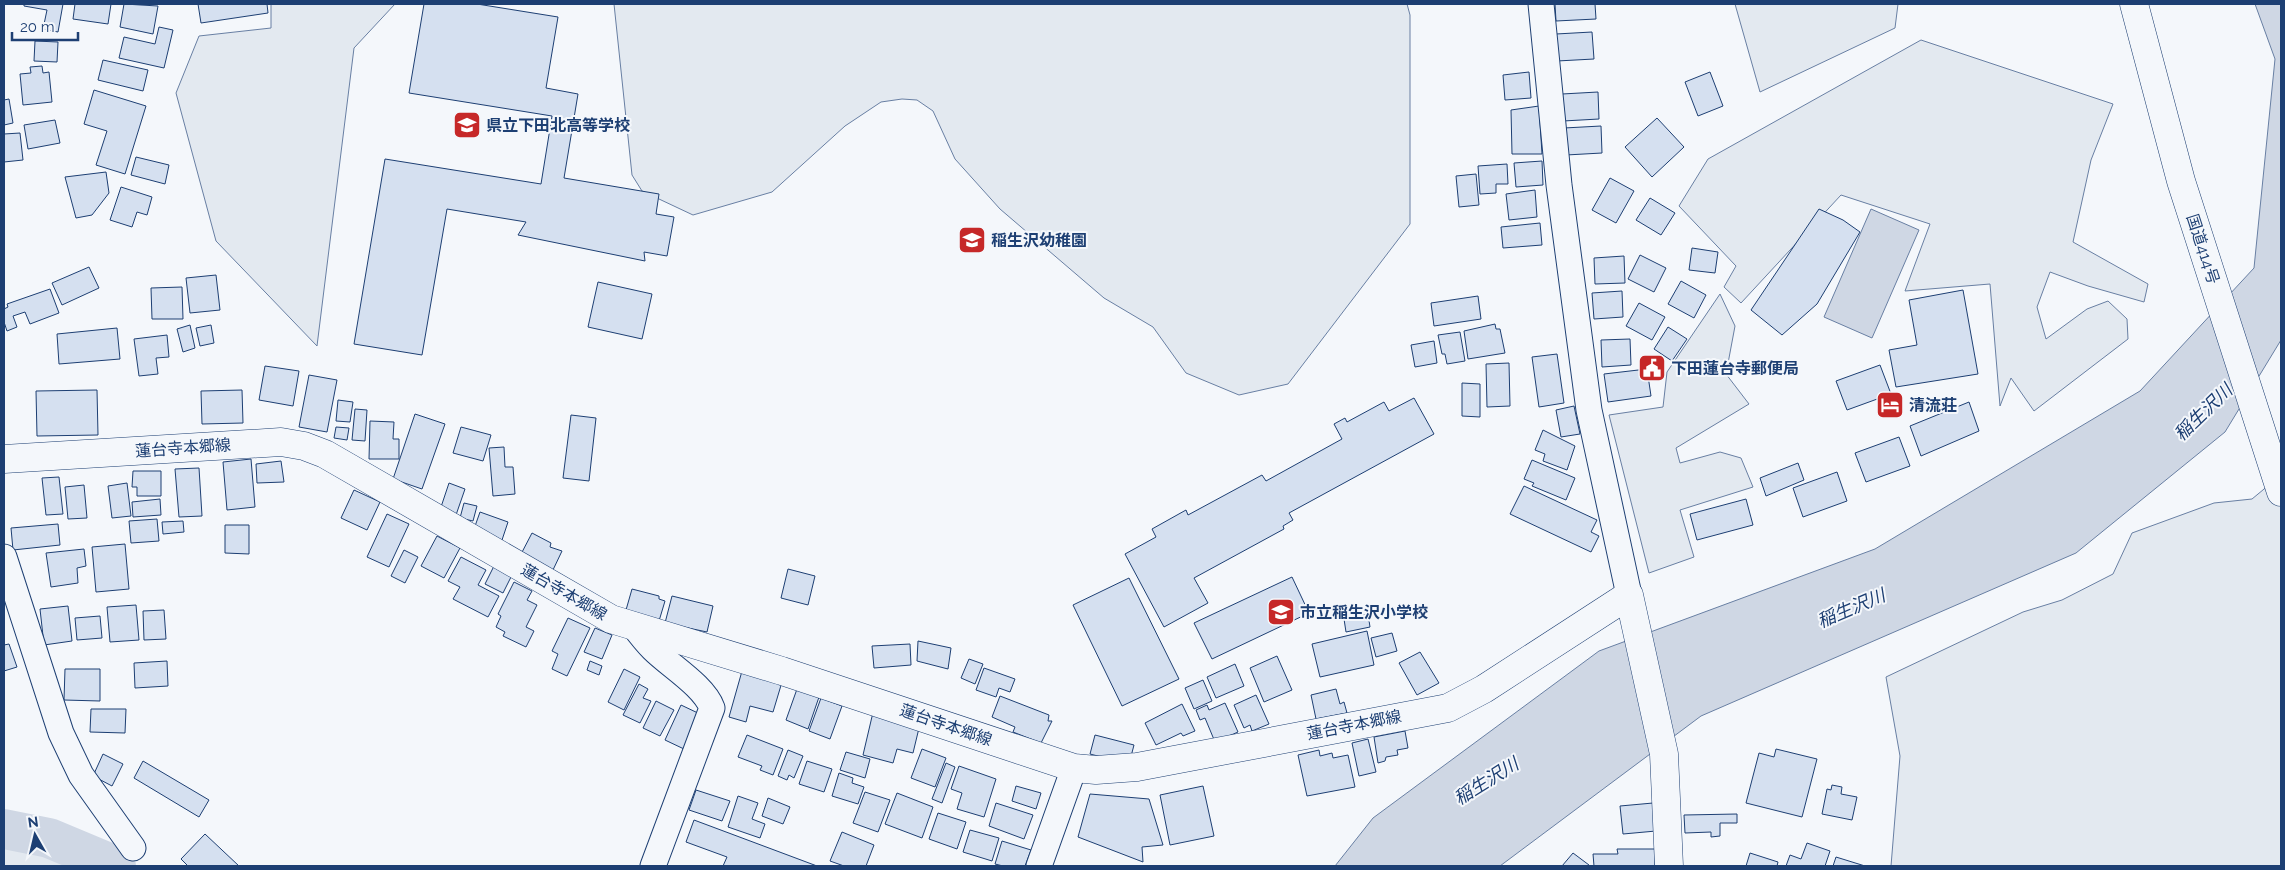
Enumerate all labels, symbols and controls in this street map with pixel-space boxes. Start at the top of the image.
scale bar [12,10,79,42]
text: 20 m [20,18,55,36]
school or university icon: 県立下田北高等学校 [452,110,482,140]
place label: 県立下田北高等学校 [486,116,630,135]
street label: 国道414号 [2183,212,2223,286]
school or university icon: 稲生沢幼稚園 [957,225,987,255]
place label: 稲生沢幼稚園 [991,231,1087,250]
public building icon: 下田蓮台寺郵便局 [1637,353,1667,383]
place label: 下田蓮台寺郵便局 [1671,359,1799,378]
water label: 稲生沢川 [2170,378,2238,445]
hotel icon: 清流荘 [1875,390,1905,420]
place label: 清流荘 [1909,396,1957,415]
street label: 蓮台寺本郷線 [134,435,232,461]
street label: 蓮台寺本郷線 [518,560,610,624]
water label: 稲生沢川 [1814,583,1890,632]
school or university icon: 市立稲生沢小学校 [1266,597,1296,627]
place label: 市立稲生沢小学校 [1300,603,1428,622]
street label: 蓮台寺本郷線 [898,700,994,750]
street label: 蓮台寺本郷線 [1305,707,1403,743]
water label: 稲生沢川 [1450,752,1524,809]
north arrow [10,810,60,860]
text: N [27,813,40,831]

